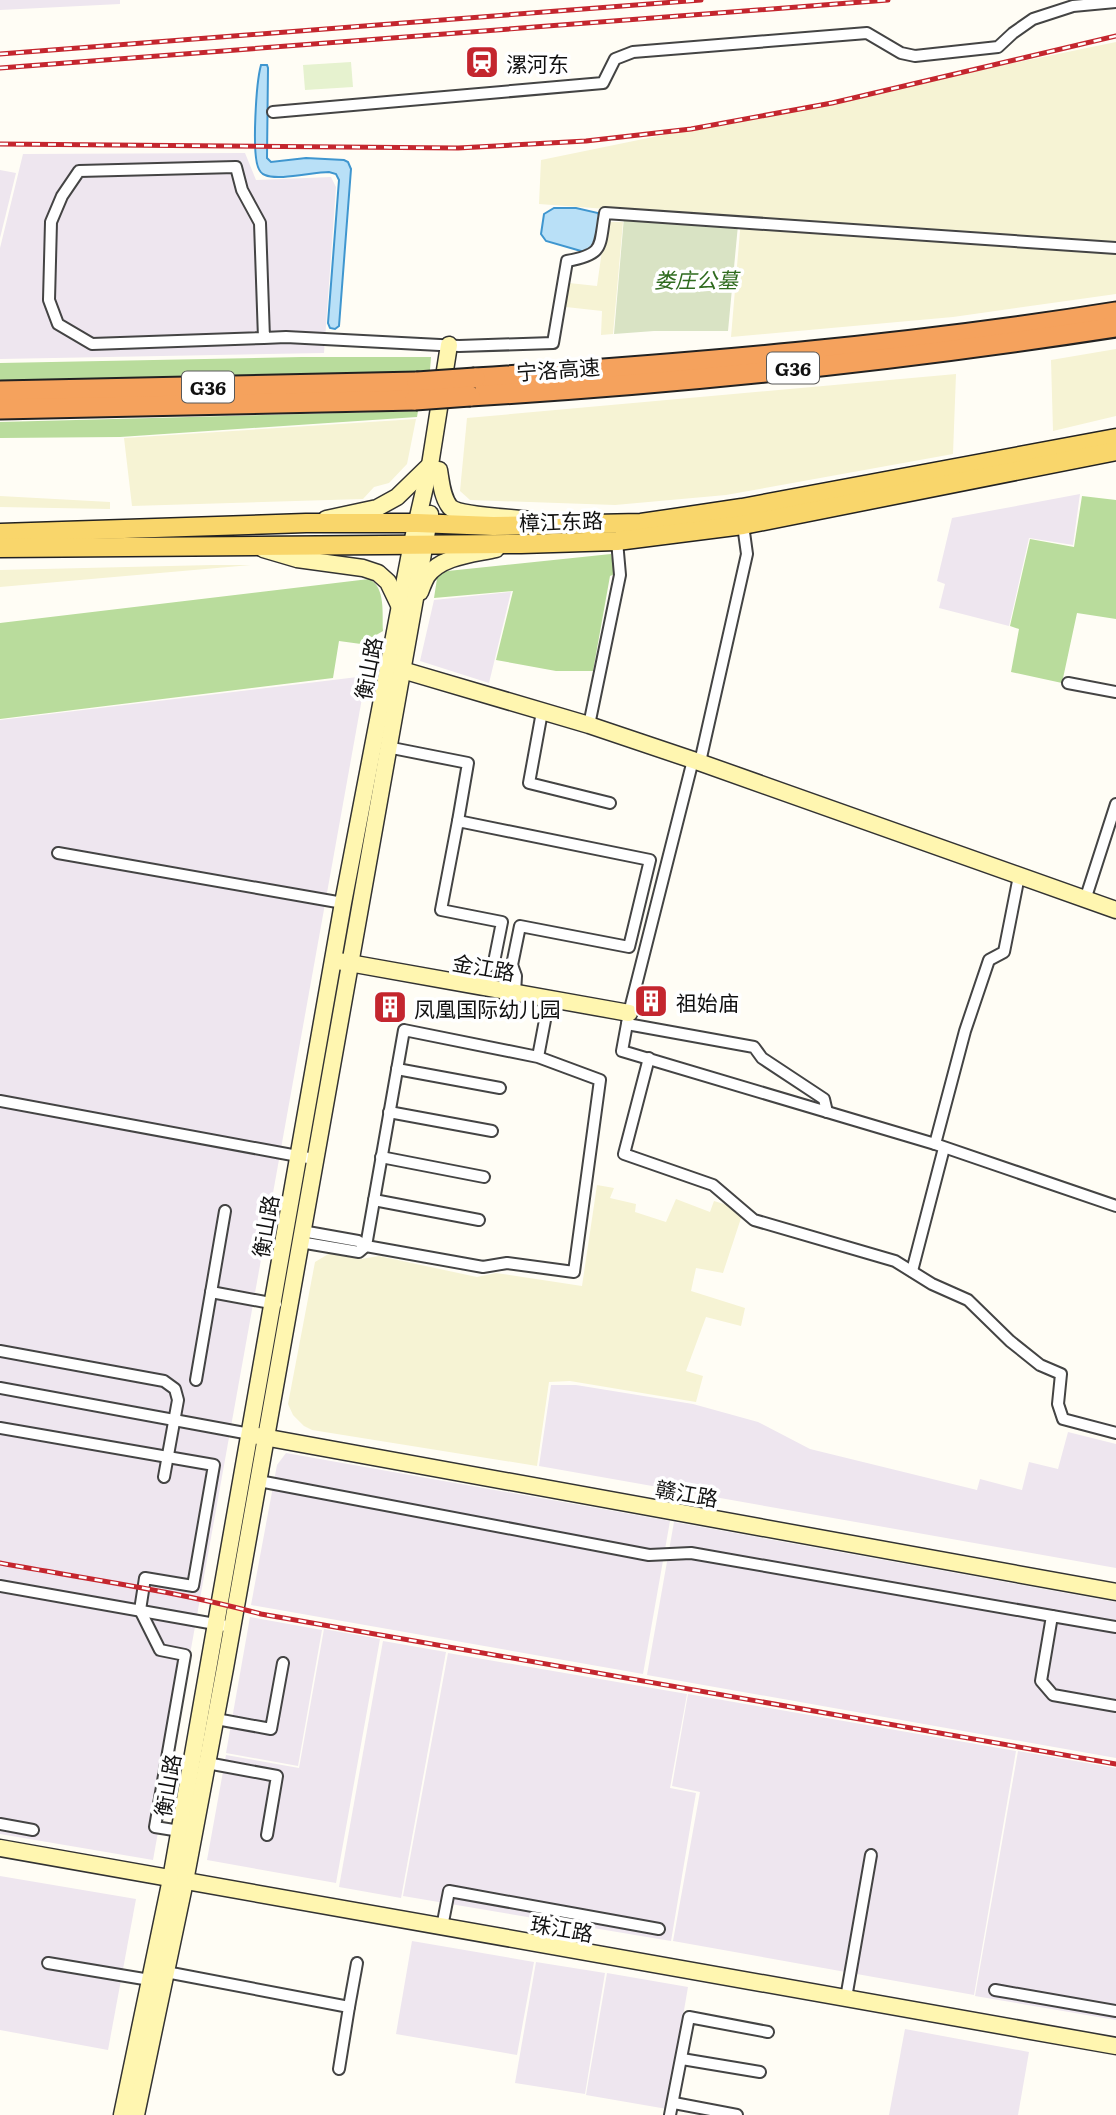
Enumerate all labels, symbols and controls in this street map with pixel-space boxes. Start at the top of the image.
station icon: 漯河东 [463,43,501,81]
place label: 漯河东 [506,47,569,78]
park label: 娄庄公墓 [654,263,741,294]
street label: 宁洛高速 [515,350,601,386]
road number: G36 [767,352,819,384]
road number: G36 [182,372,234,402]
street label: 樟江东路 [518,503,604,537]
street label: 衡山路 [346,634,388,702]
street label: 金江路 [450,945,518,987]
building icon: 祖始庙 [632,982,670,1020]
place label: 祖始庙 [676,986,739,1017]
building icon: 凤凰国际幼儿园 [371,988,409,1026]
place label: 凤凰国际幼儿园 [414,992,561,1023]
street label: 衡山路 [243,1192,285,1260]
street label: 赣江路 [653,1471,721,1513]
street label: 衡山路 [145,1751,187,1819]
street label: 珠江路 [528,1906,596,1948]

